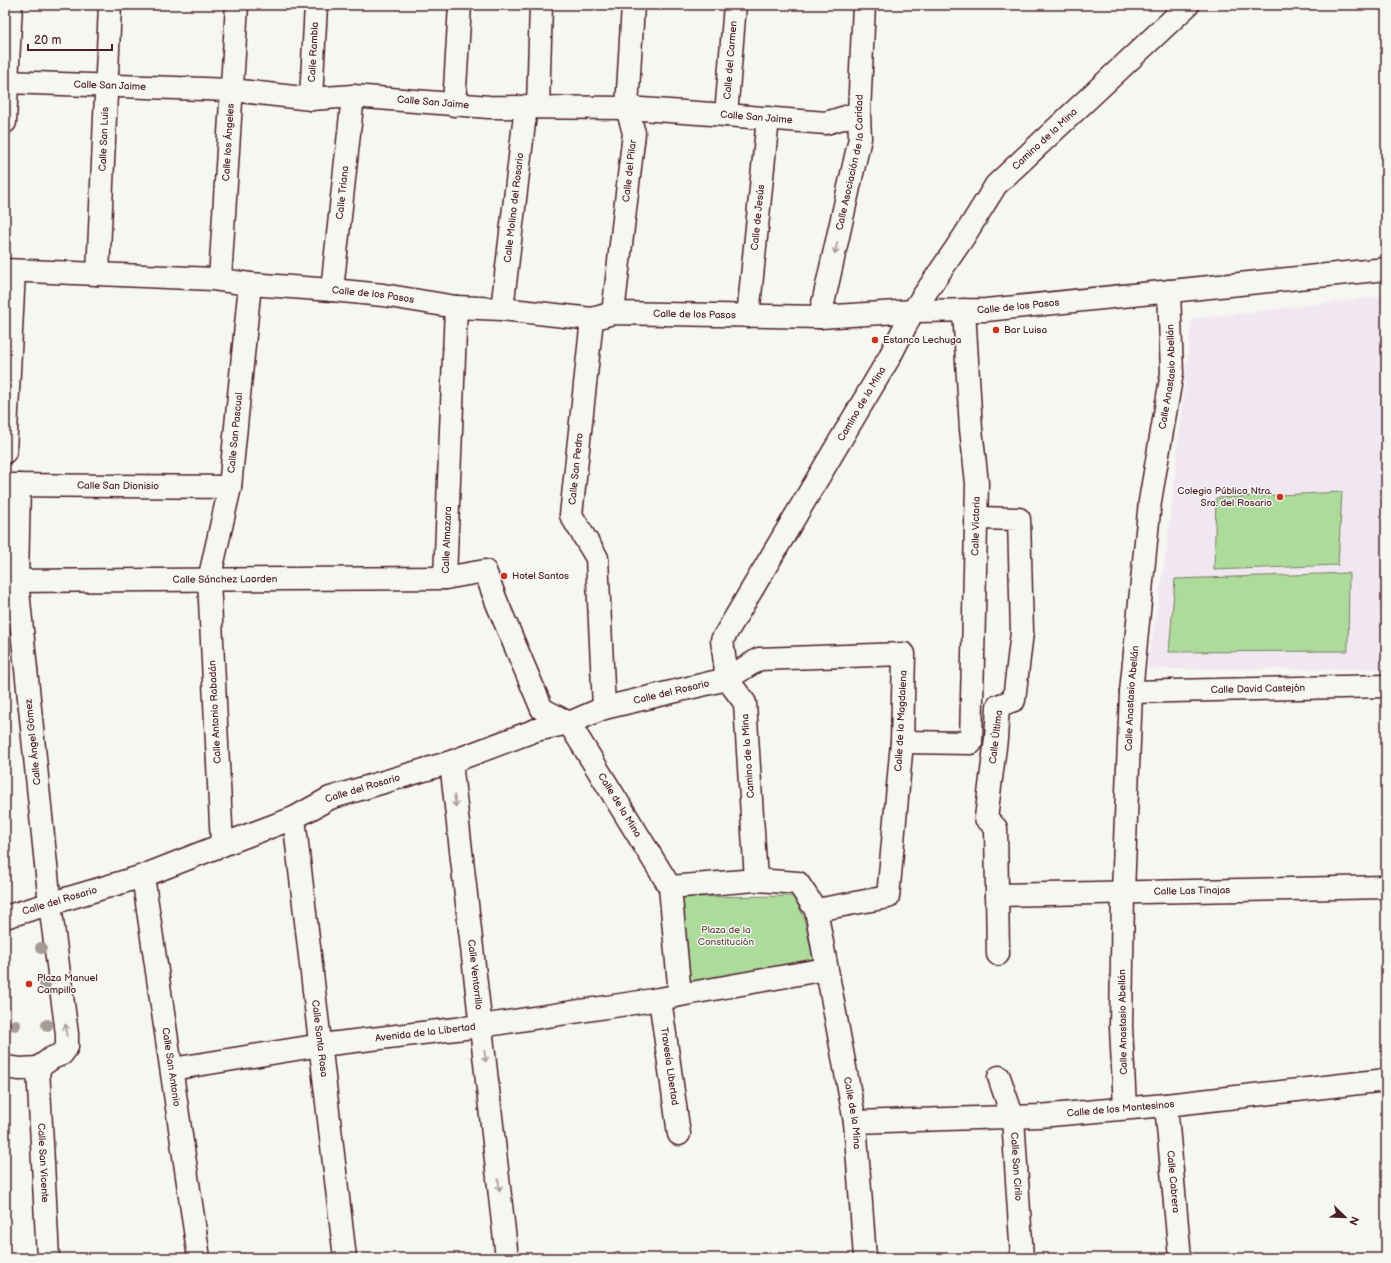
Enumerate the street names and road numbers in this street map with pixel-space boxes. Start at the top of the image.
street label: Calle del Carmen [721,20,740,100]
street label: Calle Rambla [306,21,321,83]
street label: Calle San Jaime [74,78,146,93]
street label: Calle San Jaime [396,94,470,111]
street label: Calle Asociación de la Caridad [834,94,866,232]
street label: Calle los Ángeles [220,103,237,182]
street label: Camino de la Mina [1010,106,1080,173]
street label: Calle San Luis [97,107,111,172]
street label: Calle San Jaime [720,109,793,126]
street label: Calle del Pilar [620,139,639,203]
street label: Calle Molino del Rosario [502,152,526,263]
street label: Calle Triana [334,165,351,220]
street label: Calle de Jesús [749,184,767,251]
street label: Calle de los Pasos [331,284,415,306]
street label: Calle de los Pasos [977,297,1060,316]
street label: Calle de los Pasos [653,308,736,321]
street label: Calle Anastasio Abellán [1156,324,1178,430]
street label: Camino de la Mina [835,364,889,443]
street label: Calle San Pascual [225,392,245,474]
street label: Calle San Pedro [566,432,586,506]
street label: Calle San Dionisio [77,480,159,492]
street label: Calle Victoria [969,496,983,556]
street label: Calle Almazara [440,506,454,574]
street label: Calle Sánchez Laorden [173,573,278,586]
street label: Calle Anastasio Abellán [1123,645,1142,751]
street label: Calle Antonio Rabadán [206,660,224,764]
street label: Calle de la Magdalena [892,670,910,772]
street label: Calle del Rosario [632,677,711,707]
street label: Calle David Castejón [1211,682,1306,696]
street label: Calle Ángel Gómez [22,698,43,786]
street label: Calle Última [987,709,1005,765]
street label: Camino de la Mina [739,713,757,799]
street label: Calle del Rosario [323,771,402,806]
street label: Calle de la Mina [595,771,644,840]
street label: Calle del Rosario [21,884,99,918]
street label: Calle Las Tinajas [1154,884,1230,898]
street label: Calle Ventorrillo [465,939,485,1011]
street label: Calle Anastasio Abellán [1116,969,1130,1075]
street label: Calle Santa Rosa [309,999,330,1078]
street label: Avenida de la Libertad [374,1021,477,1045]
street label: Calle San Antonio [159,1027,183,1108]
street label: Travesía Libertad [658,1027,681,1106]
street label: Calle de la Mina [841,1076,863,1150]
street label: Calle de los Montesinos [1066,1098,1175,1120]
street label: Calle San Vicente [35,1123,51,1203]
street label: Calle San Cirilo [1008,1132,1024,1202]
street label: Calle Cabrera [1164,1150,1182,1214]

